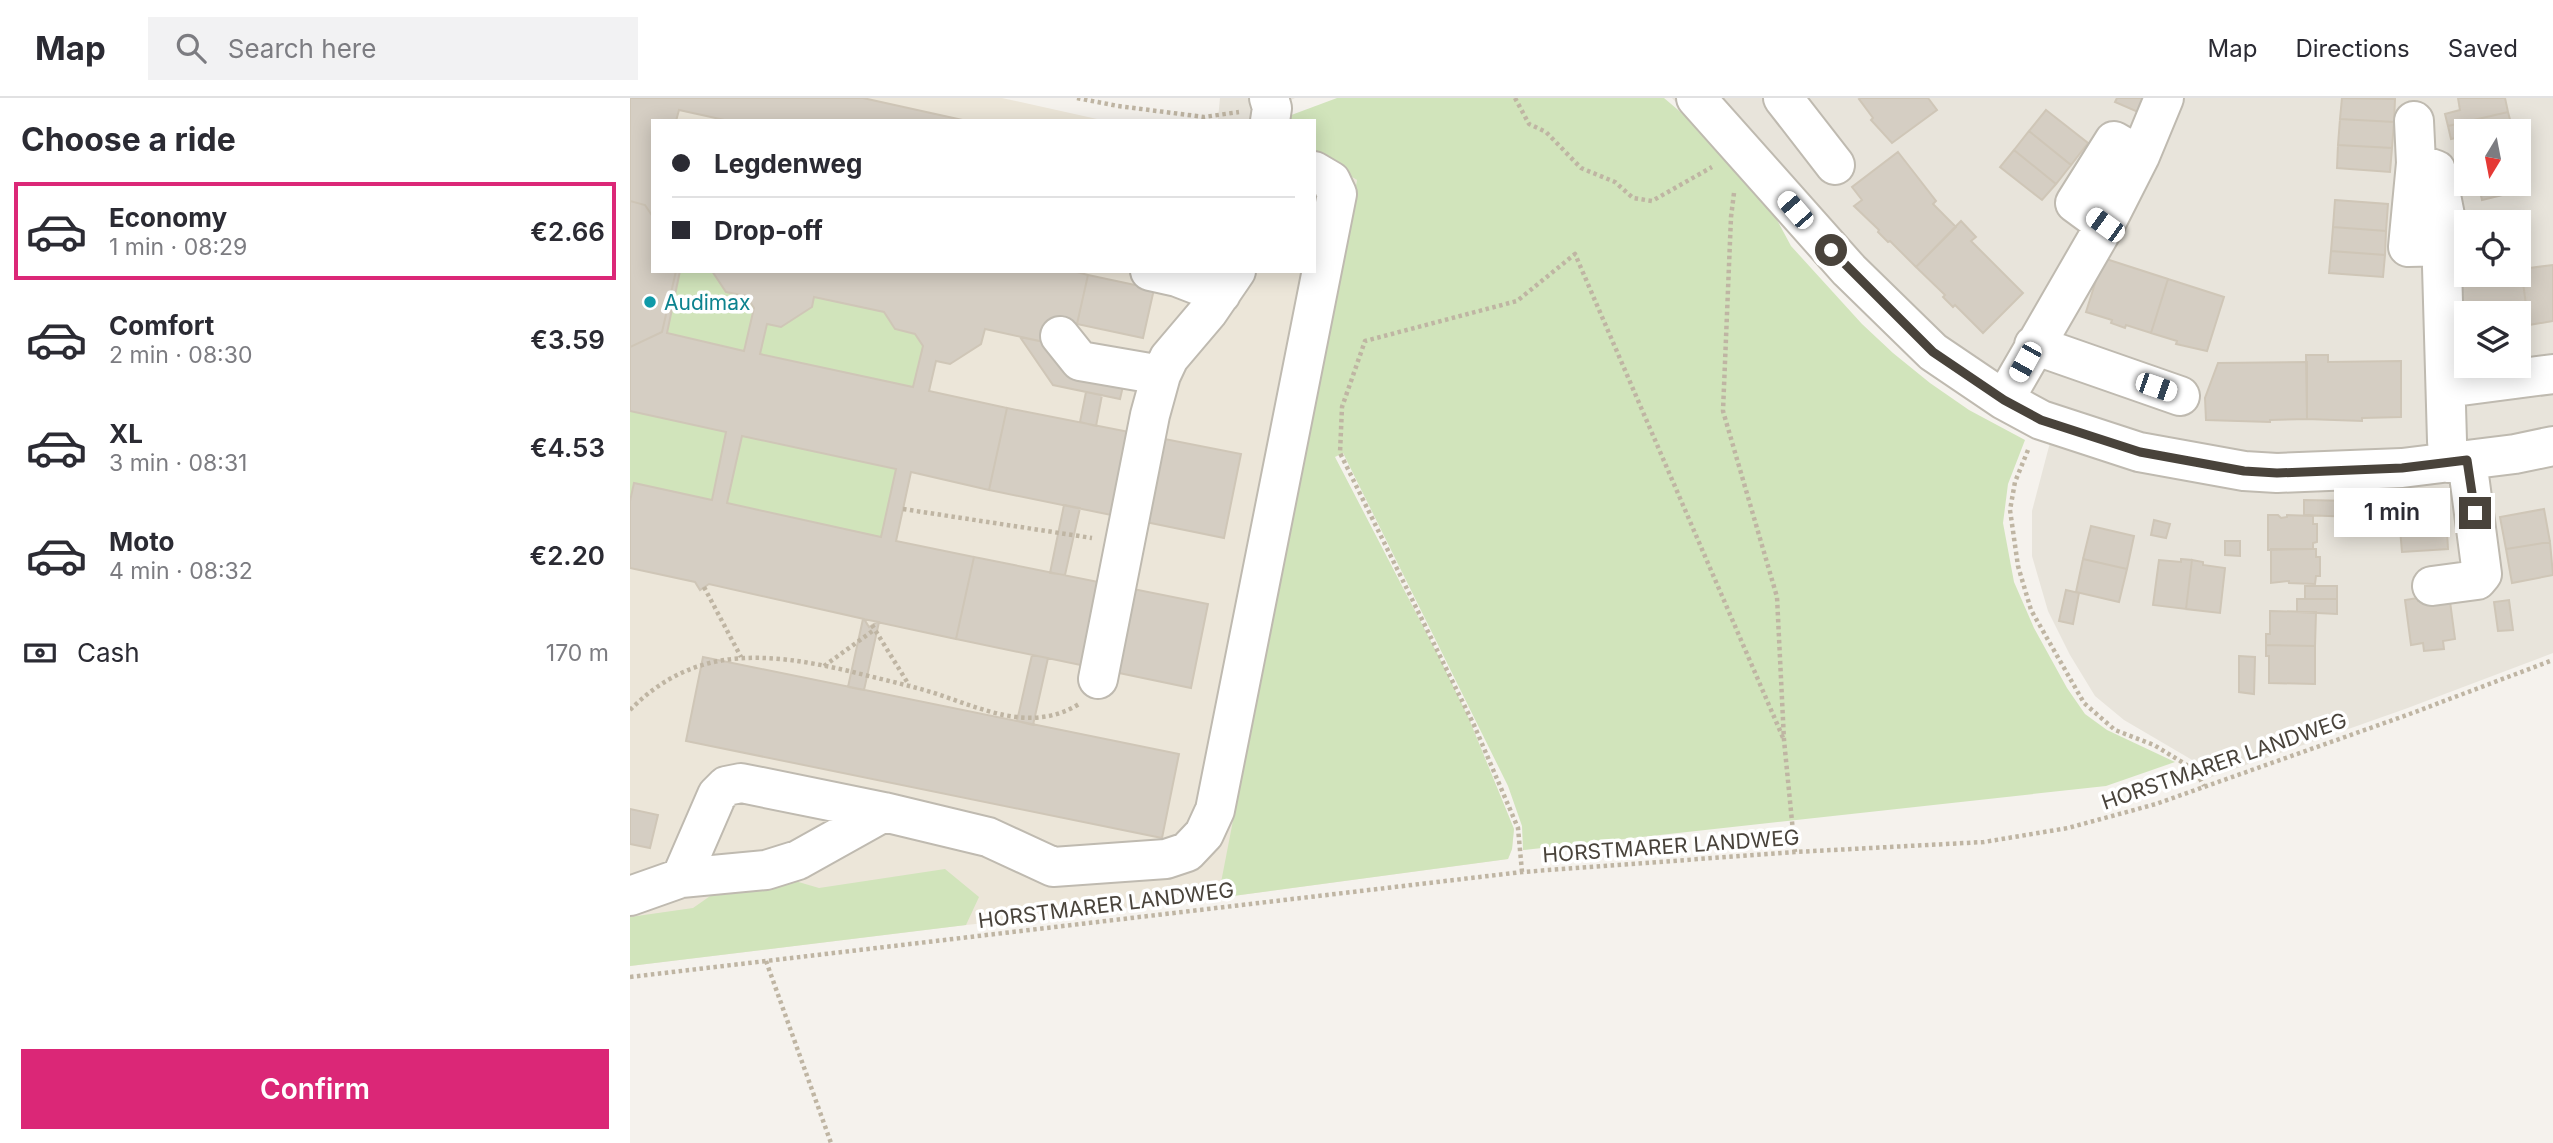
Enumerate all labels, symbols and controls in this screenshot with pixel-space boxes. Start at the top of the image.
search box [148,17,638,80]
text: Map [35,28,106,68]
icon: search [172,29,210,67]
text: Search here [228,33,376,64]
text: Map [2208,34,2257,63]
text: Directions [2295,34,2410,63]
text: Saved [2448,34,2518,63]
north arrow [2454,119,2530,196]
map controls [2454,119,2531,378]
text: Choose a ride [21,120,236,159]
text: Legdenweg [714,148,862,179]
car [1774,187,1817,233]
icon: car [25,200,88,263]
text: Economy [109,202,227,233]
car [2082,204,2129,246]
button: locate [2454,210,2531,287]
text: Drop-off [714,215,823,246]
text: €2.66 [530,216,605,247]
text: 1 min · 08:29 [109,233,247,261]
route start [1815,234,1847,266]
place label: Audimax [664,290,751,315]
marker: Audimax [642,294,658,310]
button: layers [2454,301,2531,378]
icon: car [25,308,88,371]
text: Comfort [109,310,214,341]
text: €3.59 [530,324,605,355]
car [2006,339,2045,385]
text: 2 min · 08:30 [109,341,252,369]
car [2133,370,2180,404]
icon: car [25,416,88,479]
text: XL [109,418,143,449]
text: €4.53 [530,432,605,463]
text: 3 min · 08:31 [109,449,247,477]
callout: 1 min [2335,488,2450,538]
route end [2459,497,2491,529]
text: 1 min [2364,498,2420,526]
icon: car [25,524,88,587]
text: Moto [109,526,174,557]
text: €2.20 [530,540,605,571]
text: 4 min · 08:32 [109,557,253,585]
icon: cash [21,634,59,672]
text: Cash [77,637,140,668]
text: 170 m [546,639,609,667]
street label: HORSTMARER LANDWEG [2098,707,2350,815]
street label: HORSTMARER LANDWEG [1542,825,1800,867]
street label: HORSTMARER LANDWEG [977,877,1235,933]
button: Confirm [21,1049,609,1129]

